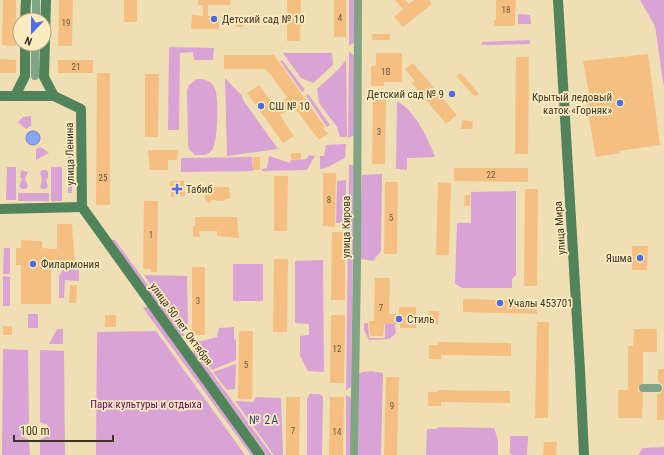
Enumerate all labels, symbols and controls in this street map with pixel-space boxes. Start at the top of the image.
house number: 18 [502,5,510,15]
north arrow [12,12,52,52]
place label: Детский сад № 10 [222,13,305,26]
house number: 4 [338,13,343,23]
marker: Детский сад № 10 [209,14,219,24]
house number: 19 [62,18,70,28]
text: N [23,33,34,48]
house number: 21 [72,62,80,72]
house number: 1В [381,67,391,77]
place label: Детский сад № 9 [367,88,444,101]
marker: Детский сад № 9 [447,89,457,99]
place label: Крытый ледовый каток «Горняк» [532,91,612,117]
marker: Крытый ледовый каток «Горняк» [615,98,625,108]
place label: СШ № 10 [269,100,310,113]
marker: СШ № 10 [256,101,266,111]
street label: улица Ленина [63,122,77,186]
house number: 3 [377,127,381,137]
house number: 22 [487,170,496,180]
house number: 25 [99,173,108,183]
marker: Табиб [171,183,183,195]
place label: Табиб [186,183,213,196]
house number: 8 [327,195,331,205]
street label: улица Кирова [340,196,353,258]
street label: улица Мира [552,201,568,255]
house number: 5 [389,213,394,223]
house number: 1 [149,230,153,240]
place label: Яшма [606,252,632,265]
marker: Яшма [635,253,645,263]
place label: Филармония [41,258,100,271]
marker: Филармония [28,259,38,269]
street label: улица 50 лет Октября [147,280,215,368]
house number: 3 [196,296,200,306]
place label: Учалы 453701 [508,297,573,310]
marker: Учалы 453701 [495,298,505,308]
house number: 7 [379,303,384,313]
place label: Стиль [407,313,434,326]
marker: Стиль [394,314,404,324]
house number: 12 [333,344,342,354]
house number: 5 [244,360,249,370]
park label: Парк культуры и отдыха [90,398,202,411]
house number: 9 [390,401,394,411]
district label: № 2А [249,413,279,427]
scale bar [14,417,113,443]
text: 100 m [20,424,50,438]
house number: 7 [291,426,296,436]
house number: 14 [333,427,342,437]

